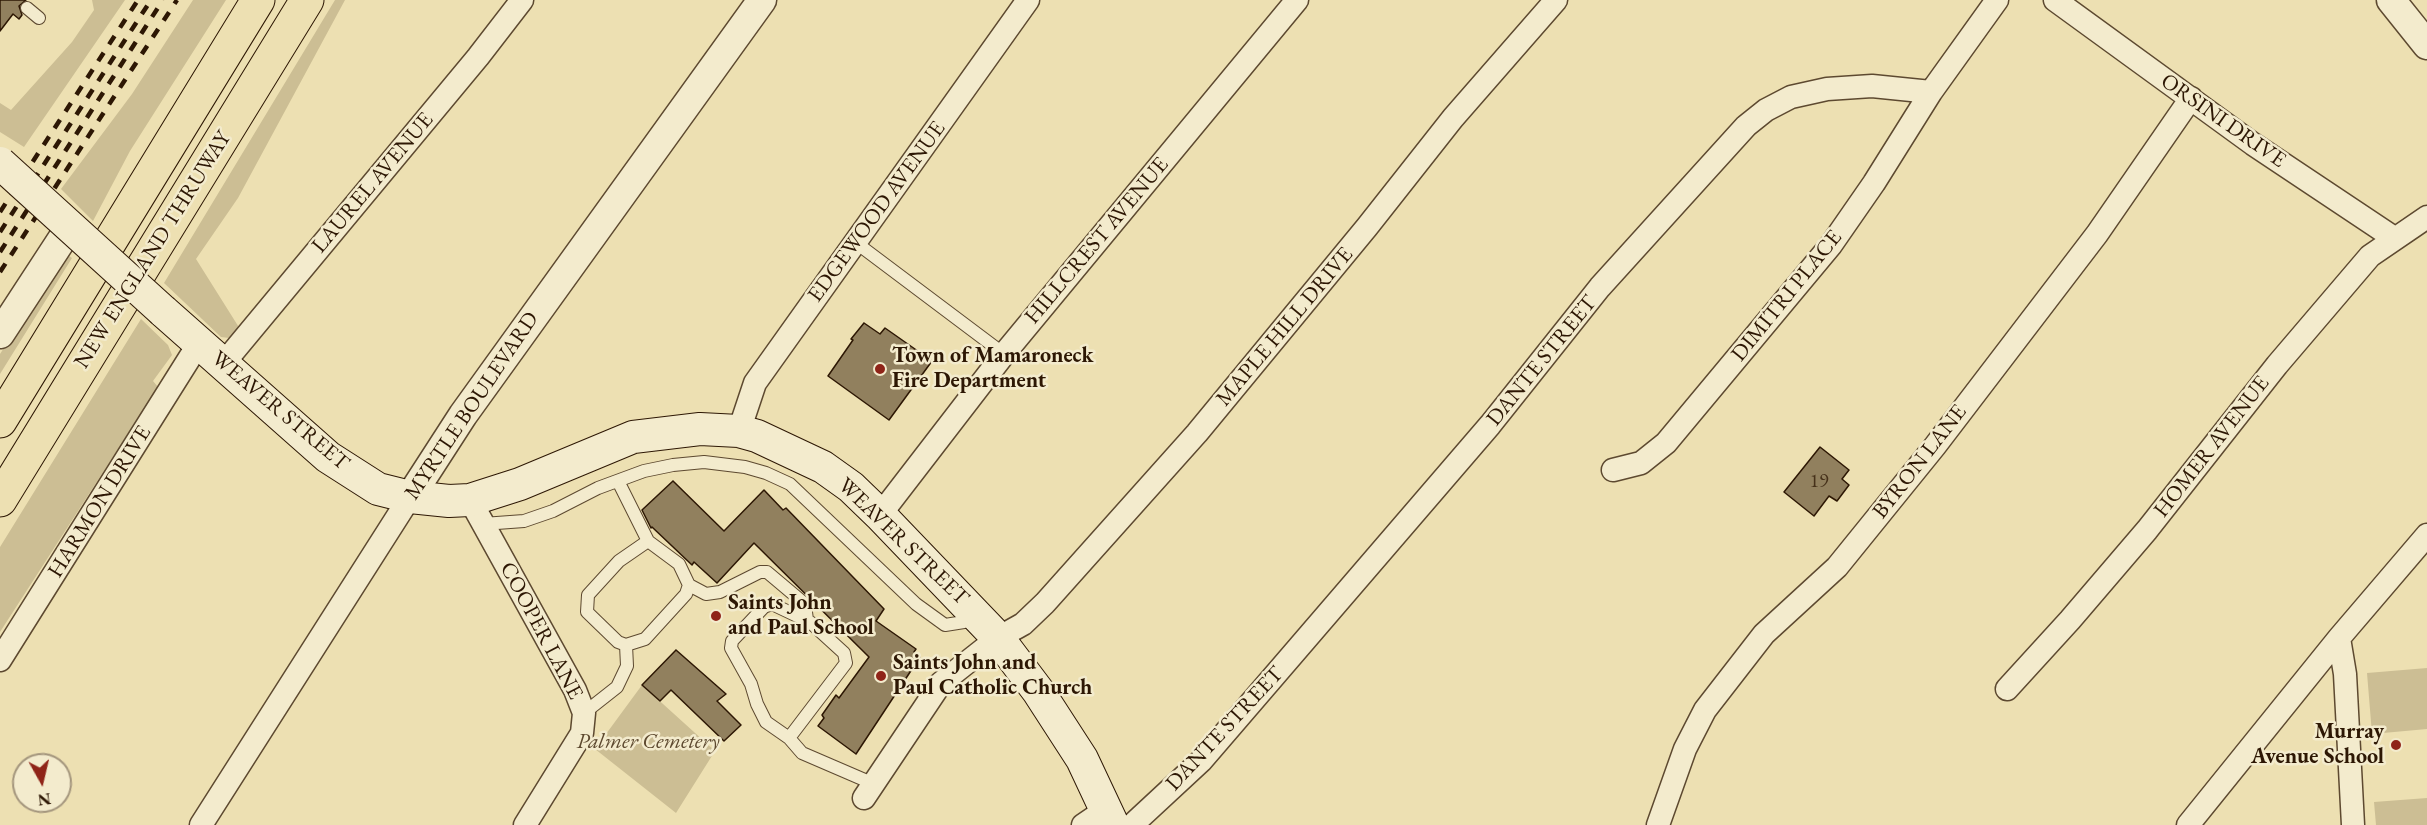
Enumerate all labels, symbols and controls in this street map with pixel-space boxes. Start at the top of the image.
street label: ORSINI DRIVE [2155,68,2291,174]
street label: LAUREL AVENUE [307,107,439,259]
street label: EDGEWOOD AVENUE [803,117,951,307]
street label: NEW ENGLAND THRUWAY [69,126,237,374]
street label: HILLCREST AVENUE [1020,152,1174,330]
street label: DIMITRI PLACE [1726,225,1848,367]
street label: MAPLE HILL DRIVE [1211,242,1359,412]
street label: DANTE STREET [1481,290,1603,432]
street label: MYRTLE BOULEVARD [399,307,545,505]
place label: Town of Mamaroneck Fire Department [892,343,1093,394]
street label: WEAVER STREET [206,346,354,476]
marker: Town of Mamaroneck Fire Department [873,362,887,376]
street label: HOMER AVENUE [2149,371,2275,523]
street label: BYRON LANE [1867,400,1973,524]
street label: HARMON DRIVE [43,421,157,583]
house number: 19 [1809,470,1829,494]
street label: WEAVER STREET [832,473,974,611]
street label: COOPER LANE [494,558,588,704]
place label: Saints John and Paul School [728,590,874,642]
marker: Saints John and Paul School [709,609,723,623]
place label: Saints John and Paul Catholic Church [893,650,1092,702]
street label: DANTE STREET [1161,661,1289,797]
marker: Saints John and Paul Catholic Church [874,669,888,683]
place label: Murray Avenue School [2251,719,2384,770]
park label: Palmer Cemetery [576,729,720,755]
marker: Murray Avenue School [2389,738,2403,752]
north arrow [12,753,72,813]
text: N [36,788,52,811]

